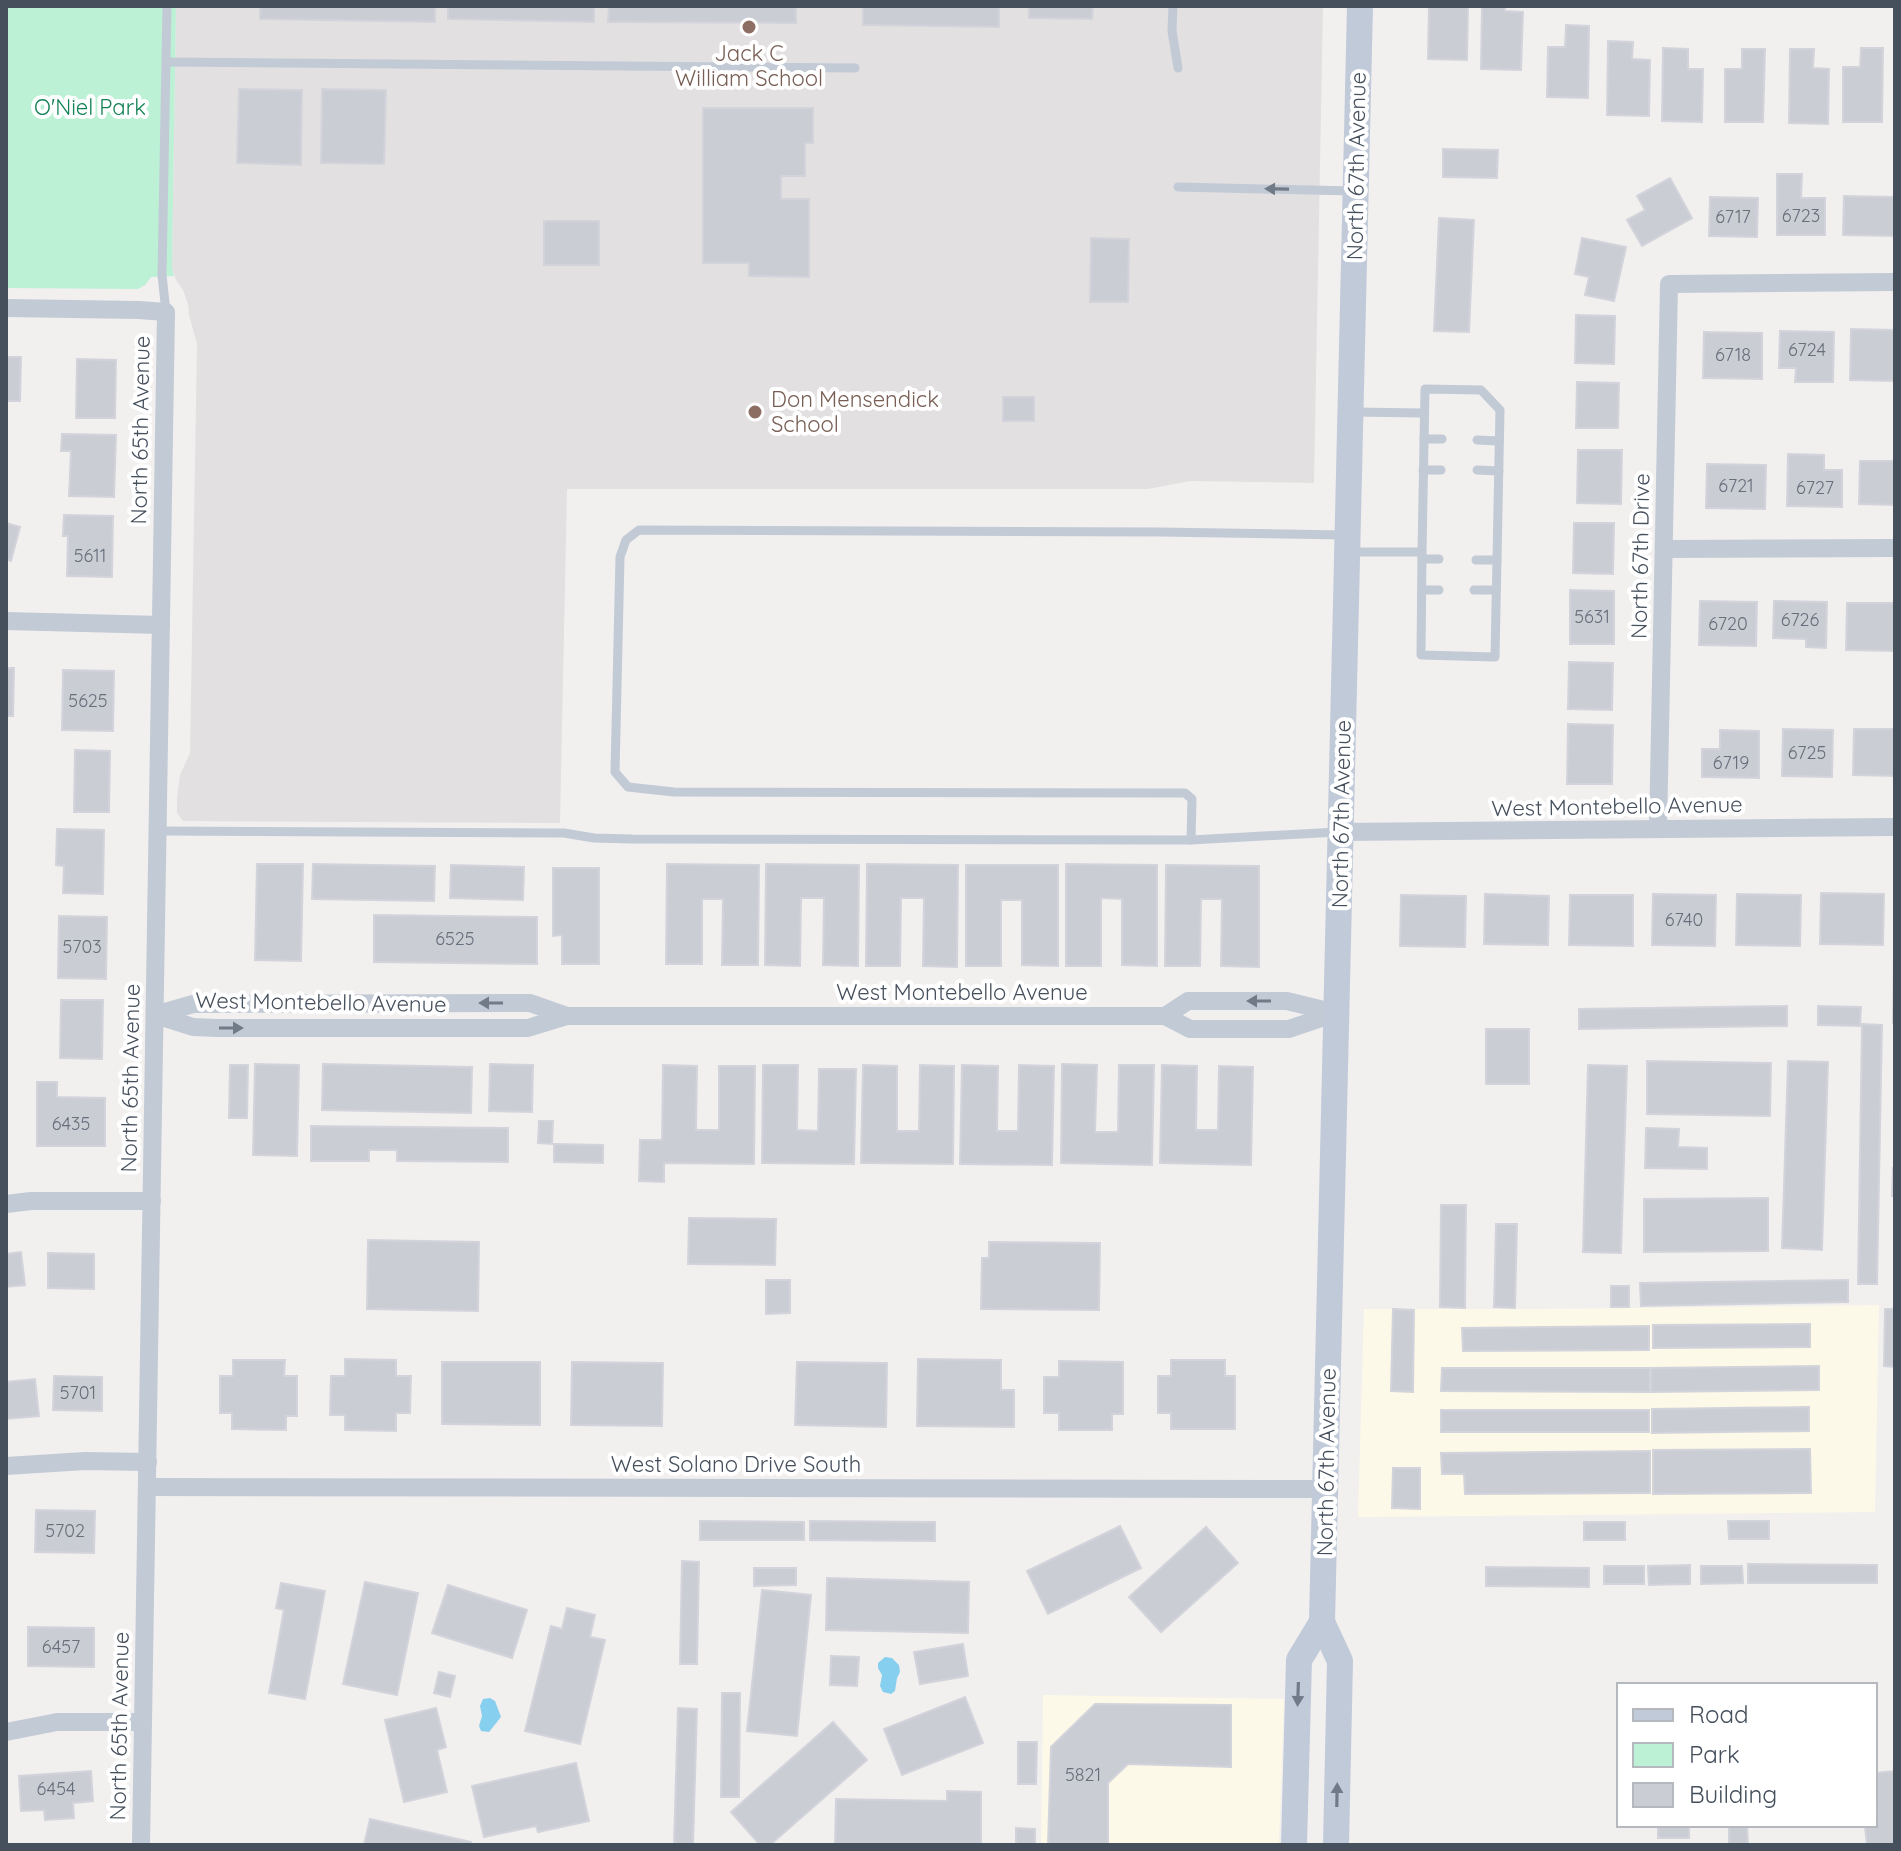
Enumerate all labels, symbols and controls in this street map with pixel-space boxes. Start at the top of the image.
marker: Jack C William School [740,18,758,36]
place label: Jack C William School [675,39,823,92]
street label: North 67th Avenue [1340,72,1372,260]
park label: O'Niel Park [34,93,146,121]
one-way arrow [1264,183,1289,196]
house number: 6723 [1782,204,1820,227]
house number: 6717 [1715,205,1751,228]
street label: North 65th Avenue [124,335,156,525]
house number: 6724 [1788,338,1826,361]
house number: 6718 [1715,343,1751,366]
place label: Don Mensendick School [771,385,939,438]
marker: Don Mensendick School [746,403,764,421]
street label: North 67th Drive [1625,473,1655,639]
house number: 6721 [1718,474,1754,497]
house number: 6727 [1796,476,1834,499]
house number: 5611 [74,544,106,567]
house number: 5631 [1574,605,1610,628]
house number: 6726 [1781,608,1820,631]
house number: 6720 [1708,612,1748,635]
house number: 5625 [68,689,108,712]
street label: North 67th Avenue [1325,720,1357,908]
house number: 6725 [1788,741,1826,764]
house number: 6719 [1713,751,1749,774]
street label: West Montebello Avenue [1491,790,1743,822]
house number: 6740 [1665,908,1703,931]
house number: 6525 [435,927,475,950]
house number: 5703 [62,935,102,958]
street label: West Montebello Avenue [836,978,1088,1006]
street label: North 65th Avenue [114,983,146,1173]
street label: West Montebello Avenue [195,986,447,1018]
one-way arrow [1246,995,1271,1007]
one-way arrow [478,997,503,1009]
one-way arrow [219,1022,244,1034]
house number: 6435 [52,1112,90,1135]
street label: North 67th Avenue [1310,1368,1342,1556]
house number: 5701 [60,1381,96,1404]
street label: West Solano Drive South [611,1450,861,1478]
house number: 5702 [45,1519,85,1542]
street label: North 65th Avenue [103,1631,135,1821]
house number: 6457 [42,1635,80,1658]
one-way arrow [1292,1682,1305,1707]
legend [1617,1683,1877,1827]
text: Road [1689,1699,1749,1729]
text: Park [1689,1739,1740,1769]
house number: 5821 [1065,1763,1101,1786]
house number: 6454 [37,1777,75,1800]
text: Building [1689,1779,1777,1809]
one-way arrow [1331,1782,1343,1807]

